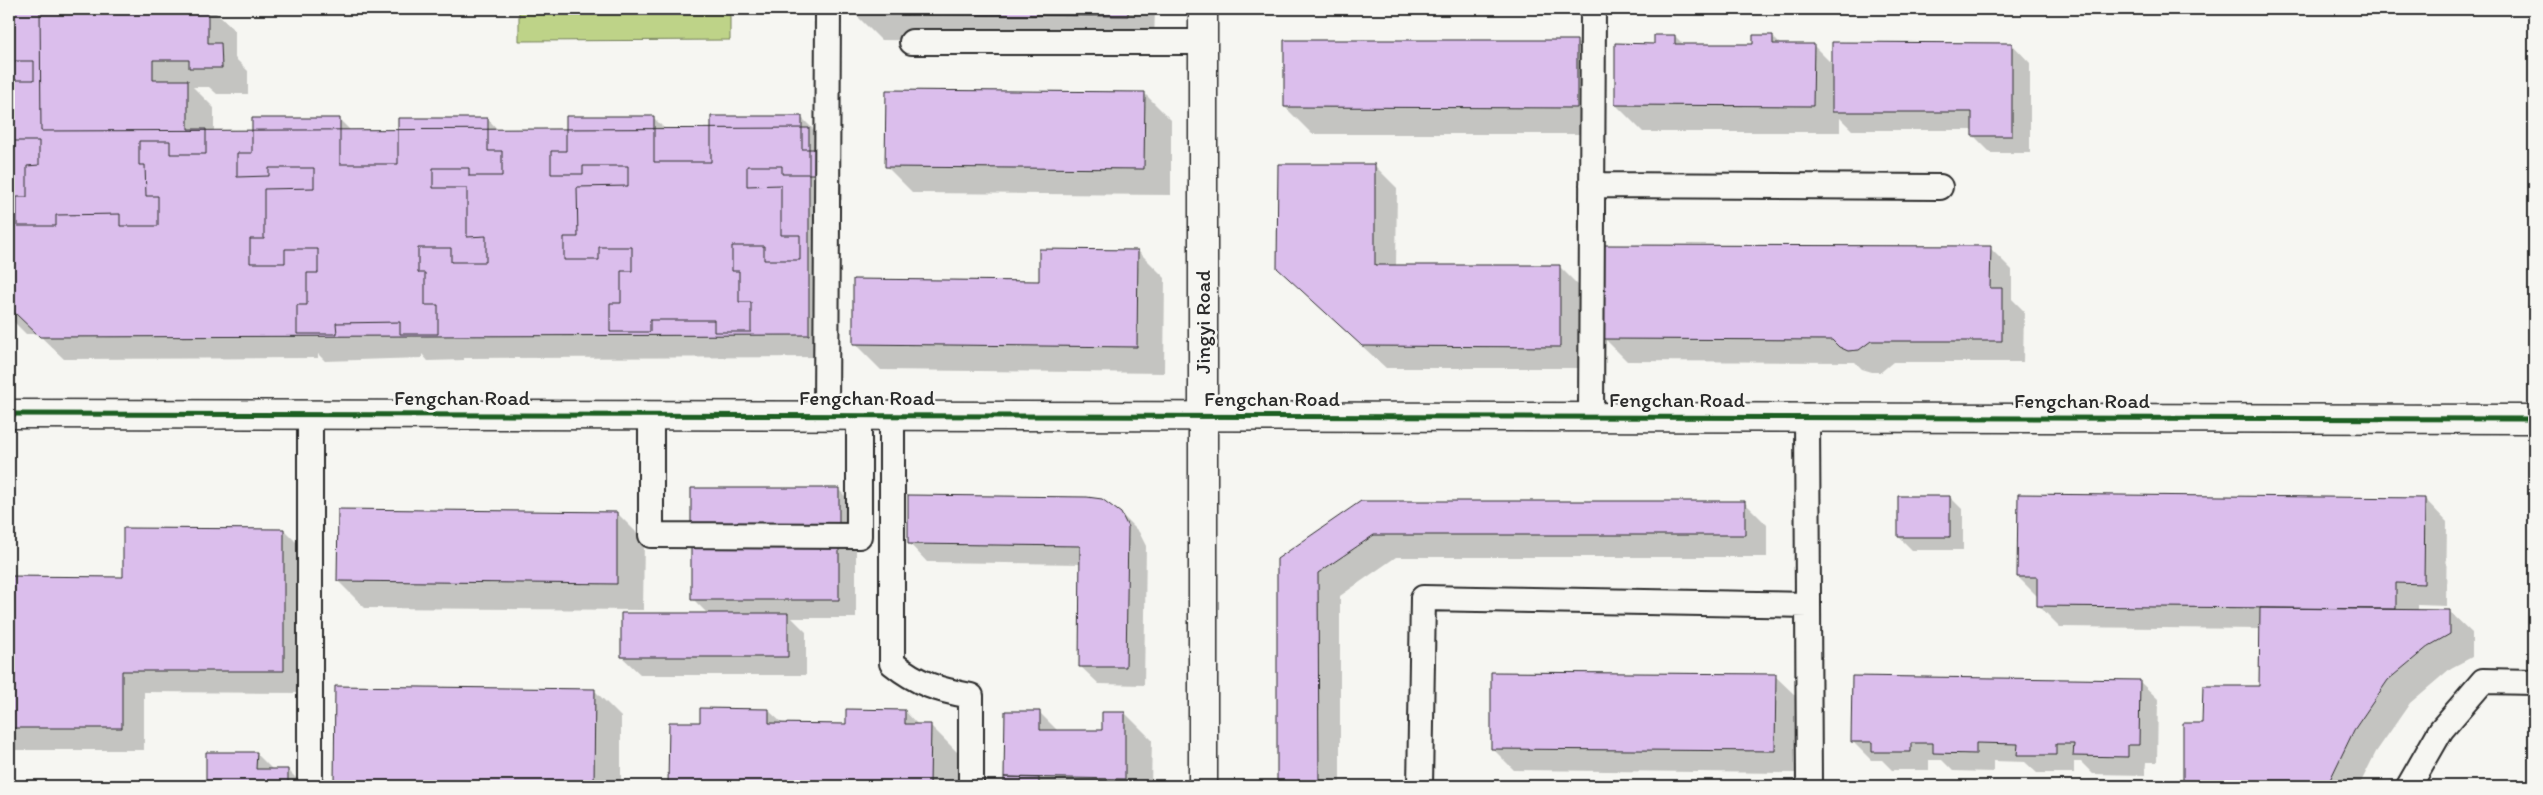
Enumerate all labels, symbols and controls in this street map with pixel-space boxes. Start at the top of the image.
street label: Jingyi Road [1190,270,1215,374]
street label: Fengchan Road [394,385,530,410]
street label: Fengchan Road [799,385,935,410]
street label: Fengchan Road [1204,386,1340,411]
street label: Fengchan Road [1609,387,1745,412]
street label: Fengchan Road [2014,388,2150,413]

